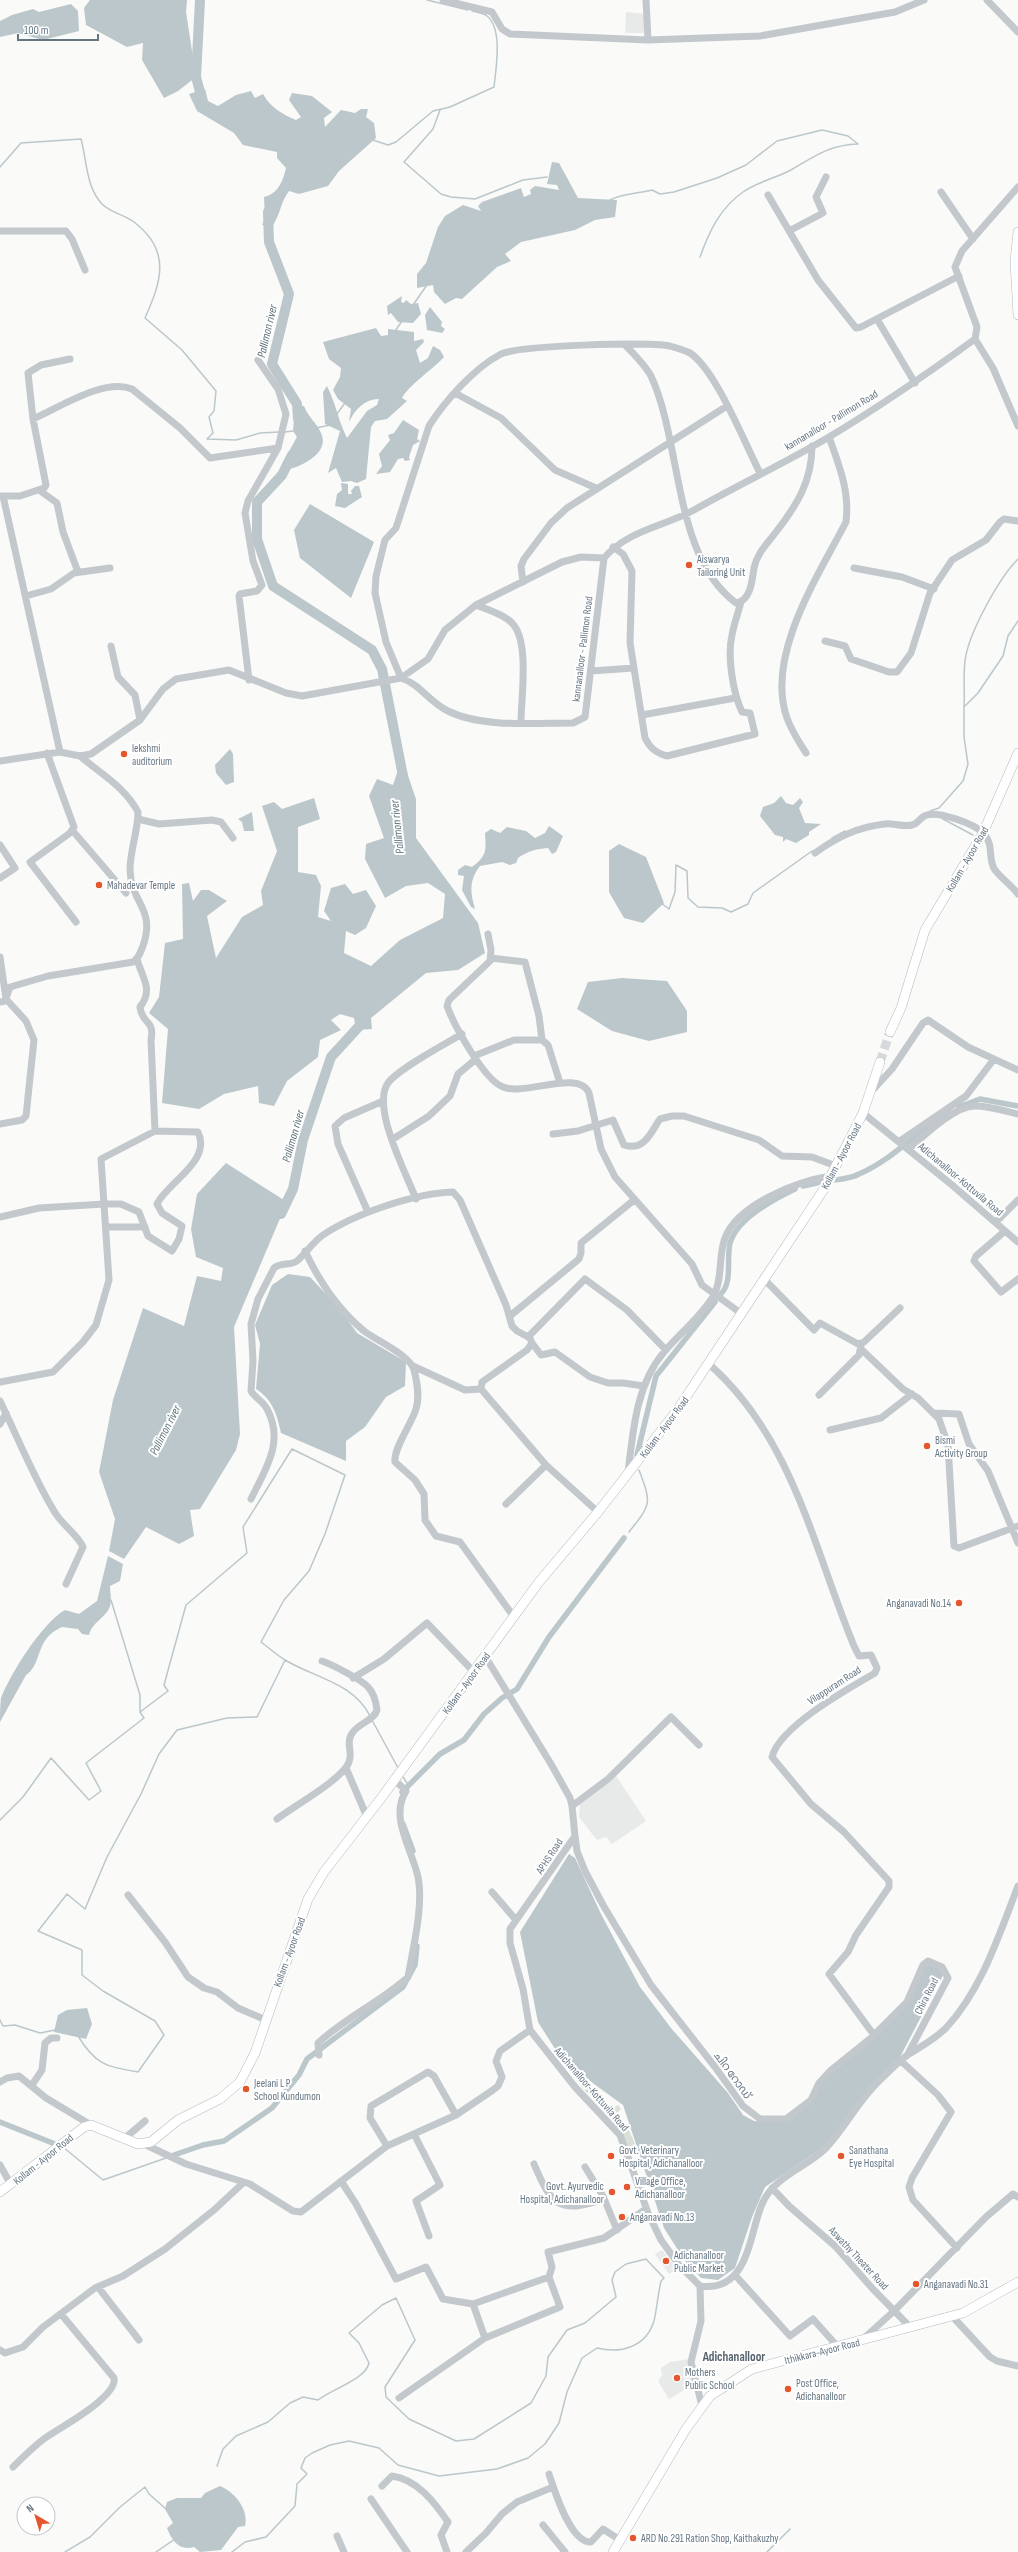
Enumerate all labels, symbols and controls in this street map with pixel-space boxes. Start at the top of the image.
scale bar [18,16,98,42]
text: 100 m [24,23,49,38]
water label: Pallimon river [254,303,281,359]
street label: kannanalloor - Pallimon Road [782,387,881,453]
place label: Aiswarya Tailoring Unit [696,553,746,579]
marker: Aiswarya Tailoring Unit [684,560,694,570]
street label: kannanalloor - Pallimon Road [570,595,595,703]
place label: lekshmi auditorium [132,742,172,768]
marker: lekshmi auditorium [119,749,129,759]
water label: Pallimon river [387,799,408,855]
street label: Kollam - Ayoor Road [943,824,992,894]
place label: Mahadevar Temple [107,879,175,892]
marker: Mahadevar Temple [94,880,104,890]
water label: Pallimon river [279,1108,308,1164]
street label: Kollam - Ayoor Road [818,1120,865,1192]
street label: Adichanalloor-Kottuvila Road [915,1139,1006,1219]
street label: Kollam - Ayoor Road [637,1394,692,1461]
water label: Pallimon river [147,1402,185,1458]
place label: Bismi Activity Group [934,1434,987,1460]
marker: Bismi Activity Group [922,1441,932,1451]
place label: Anganavadi No.14 [886,1597,951,1610]
marker: Anganavadi No.14 [954,1598,964,1608]
street label: Kollam - Ayoor Road [440,1649,493,1717]
street label: Vilappuram Road [805,1663,864,1708]
street label: APHS Road [533,1836,566,1877]
street label: Kollam - Ayoor Road [271,1915,308,1989]
street label: Chira Road [912,1975,941,2017]
street label: Adichanalloor-Kottuvila Road [551,2044,632,2134]
street label: ചിറ റോഡ് [711,2049,755,2102]
place label: Jeelani L P School Kundumon [253,2077,321,2103]
marker: Jeelani L P School Kundumon [241,2084,251,2094]
street label: Kollam - Ayoor Road [11,2131,76,2188]
place label: Govt. Veterinary Hospital, Adichanalloor [619,2144,703,2170]
place label: Sanathana Eye Hospital [849,2144,894,2170]
marker: Govt. Veterinary Hospital, Adichanalloor [606,2151,616,2161]
marker: Sanathana Eye Hospital [836,2151,846,2161]
place label: Village Office, Adichanalloor [634,2175,686,2201]
place label: Govt. Ayurvedic Hospital, Adichanalloor [520,2180,604,2206]
marker: Village Office, Adichanalloor [622,2182,632,2192]
marker: Govt. Ayurvedic Hospital, Adichanalloor [607,2187,617,2197]
place label: Anganavadi No.13 [629,2211,695,2224]
marker: Anganavadi No.13 [617,2212,627,2222]
street label: Aswathy Theater Road [825,2223,892,2293]
place label: Adichanalloor Public Market [673,2249,725,2275]
marker: Adichanalloor Public Market [661,2256,671,2266]
place label: Anganavadi No.31 [923,2278,988,2291]
marker: Anganavadi No.31 [911,2279,921,2289]
street label: Ithikkara-Ayoor Road [783,2336,861,2367]
district label: Adichanalloor [702,2349,765,2365]
place label: Mothers Public School [685,2366,734,2392]
marker: Mothers Public School [672,2373,682,2383]
place label: Post Office, Adichanalloor [795,2377,846,2403]
marker: Post Office, Adichanalloor [783,2384,793,2394]
north arrow [16,2496,56,2536]
text: N [24,2502,37,2515]
place label: ARD No.291 Ration Shop, Kaithakuzhy [640,2532,779,2545]
marker: ARD No.291 Ration Shop, Kaithakuzhy [628,2533,638,2543]

